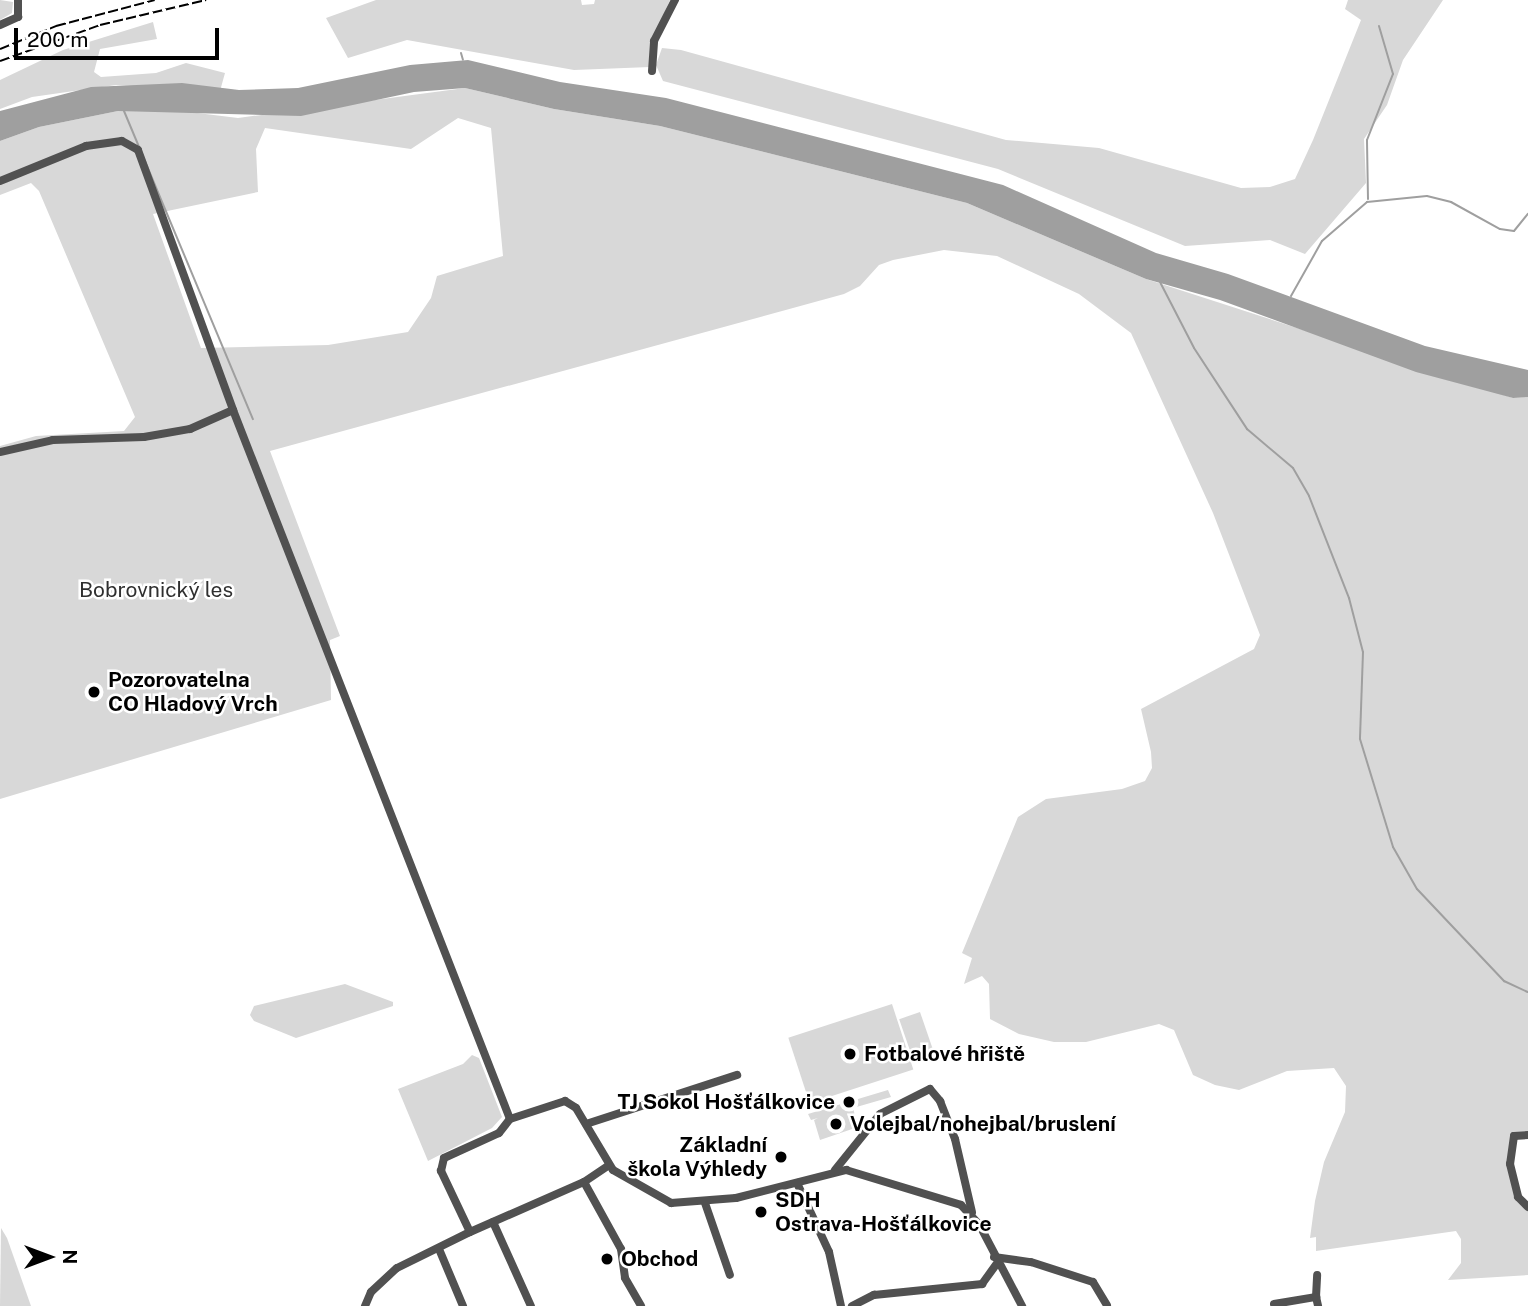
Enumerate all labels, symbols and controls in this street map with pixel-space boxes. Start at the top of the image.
scale bar [18,14,222,58]
text: 200 m [27,27,88,52]
park label: Bobrovnický les [79,577,233,603]
place label: Pozorovatelna CO Hladový Vrch [108,667,278,717]
marker: Pozorovatelna CO Hladový Vrch [86,684,102,700]
place label: Fotbalové hřiště [864,1041,1025,1067]
marker: Fotbalové hřiště [842,1046,858,1062]
place label: TJ Sokol Hošťálkovice [617,1089,835,1115]
marker: TJ Sokol Hošťálkovice [841,1094,857,1110]
place label: Volejbal/nohejbal/bruslení [850,1111,1116,1137]
marker: Volejbal/nohejbal/bruslení [828,1116,844,1132]
place label: Základní škola Výhledy [627,1132,767,1182]
marker: Základní škola Výhledy [773,1149,789,1165]
place label: SDH Ostrava-Hošťálkovice [775,1187,992,1237]
marker: SDH Ostrava-Hošťálkovice [753,1204,769,1220]
north arrow [14,1222,84,1292]
place label: Obchod [621,1246,698,1272]
text: N [59,1250,81,1264]
marker: Obchod [599,1251,615,1267]

